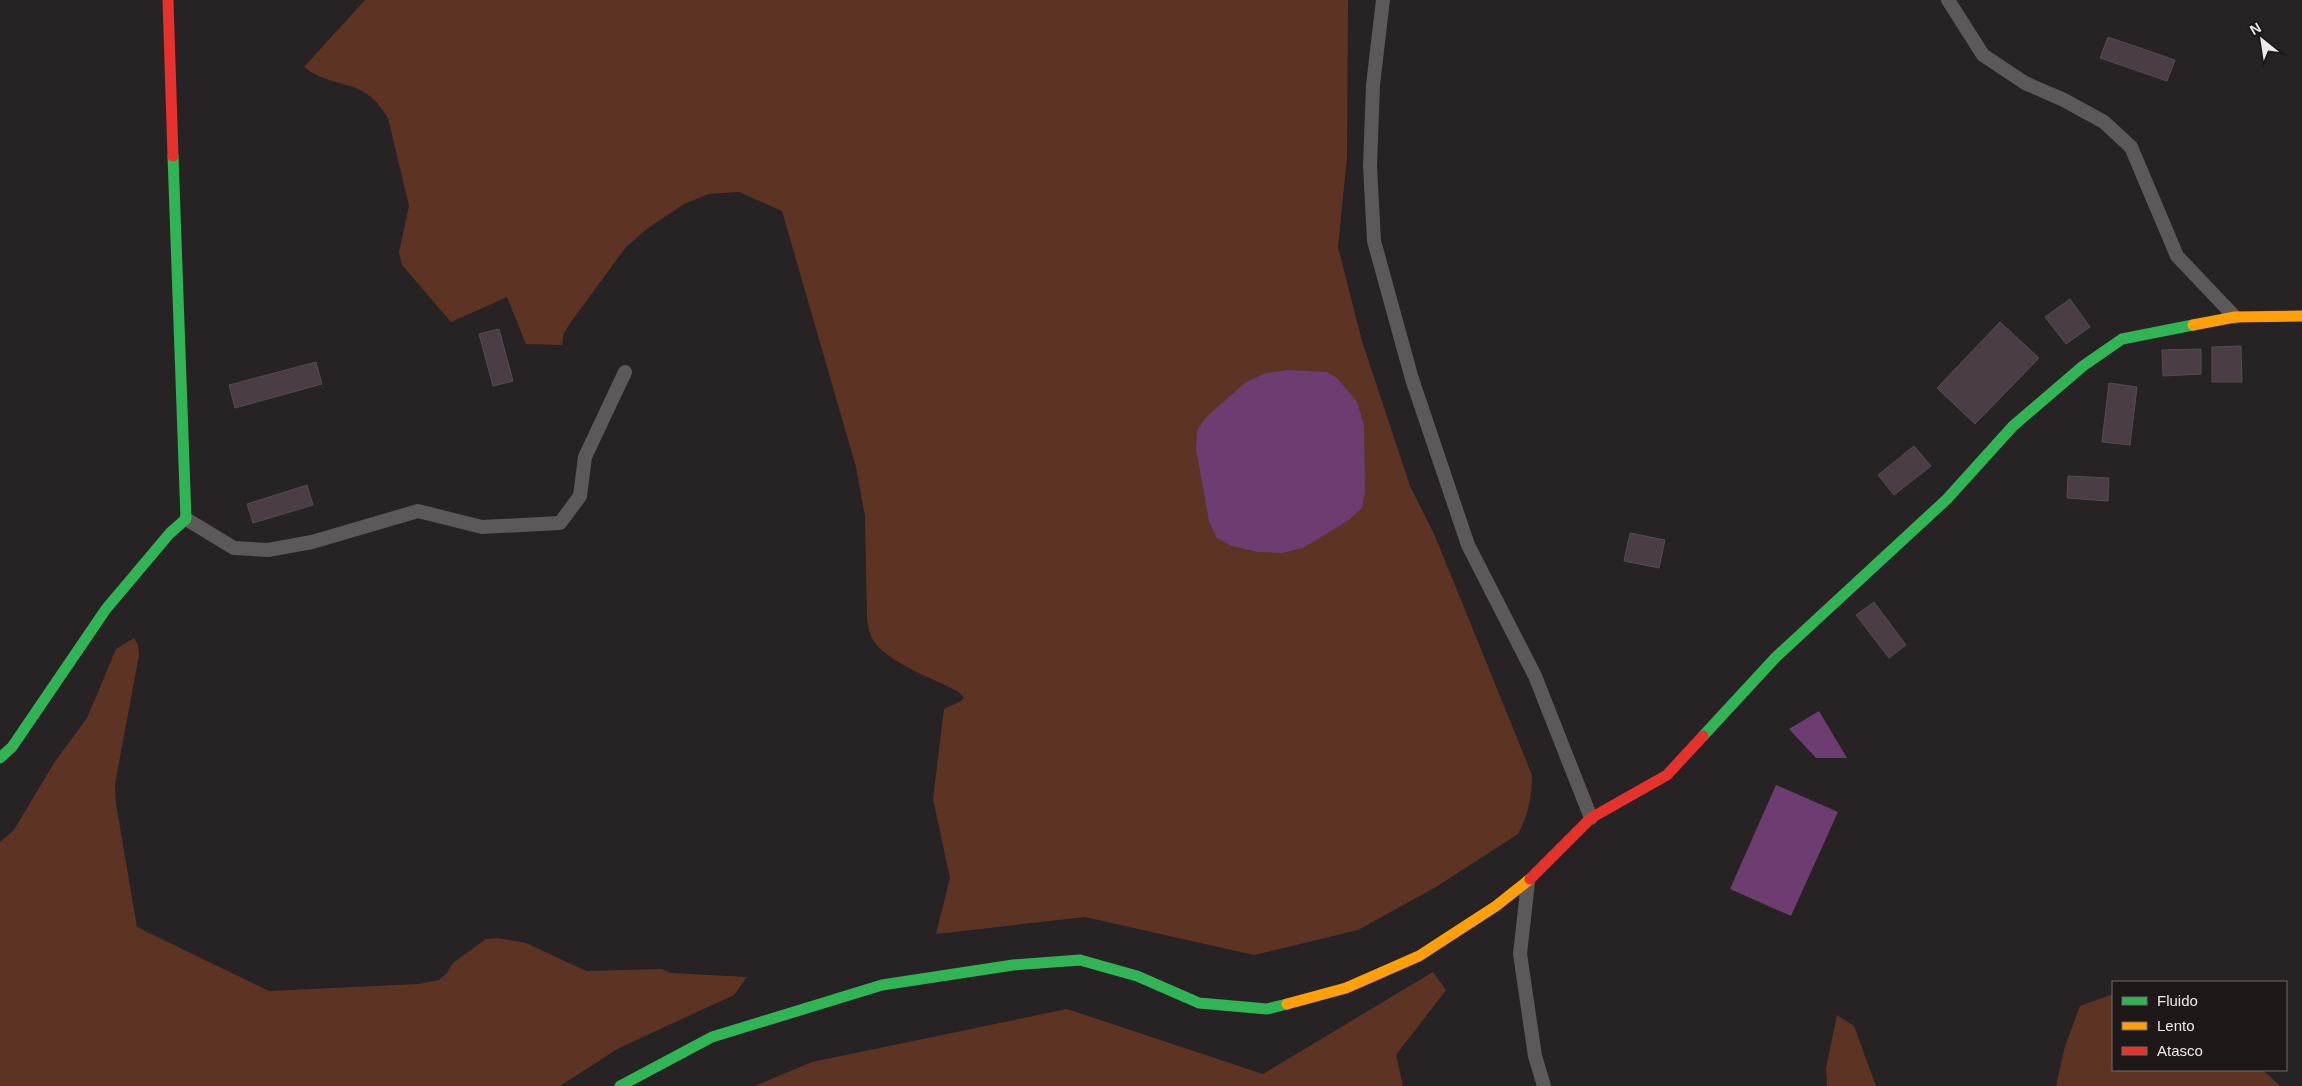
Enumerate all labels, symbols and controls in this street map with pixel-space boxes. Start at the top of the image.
north arrow [2237,15,2287,65]
text: N [2247,19,2264,38]
legend [2112,981,2287,1071]
text: Fluido [2157,992,2198,1009]
text: Lento [2157,1017,2195,1034]
text: Atasco [2157,1042,2203,1059]

